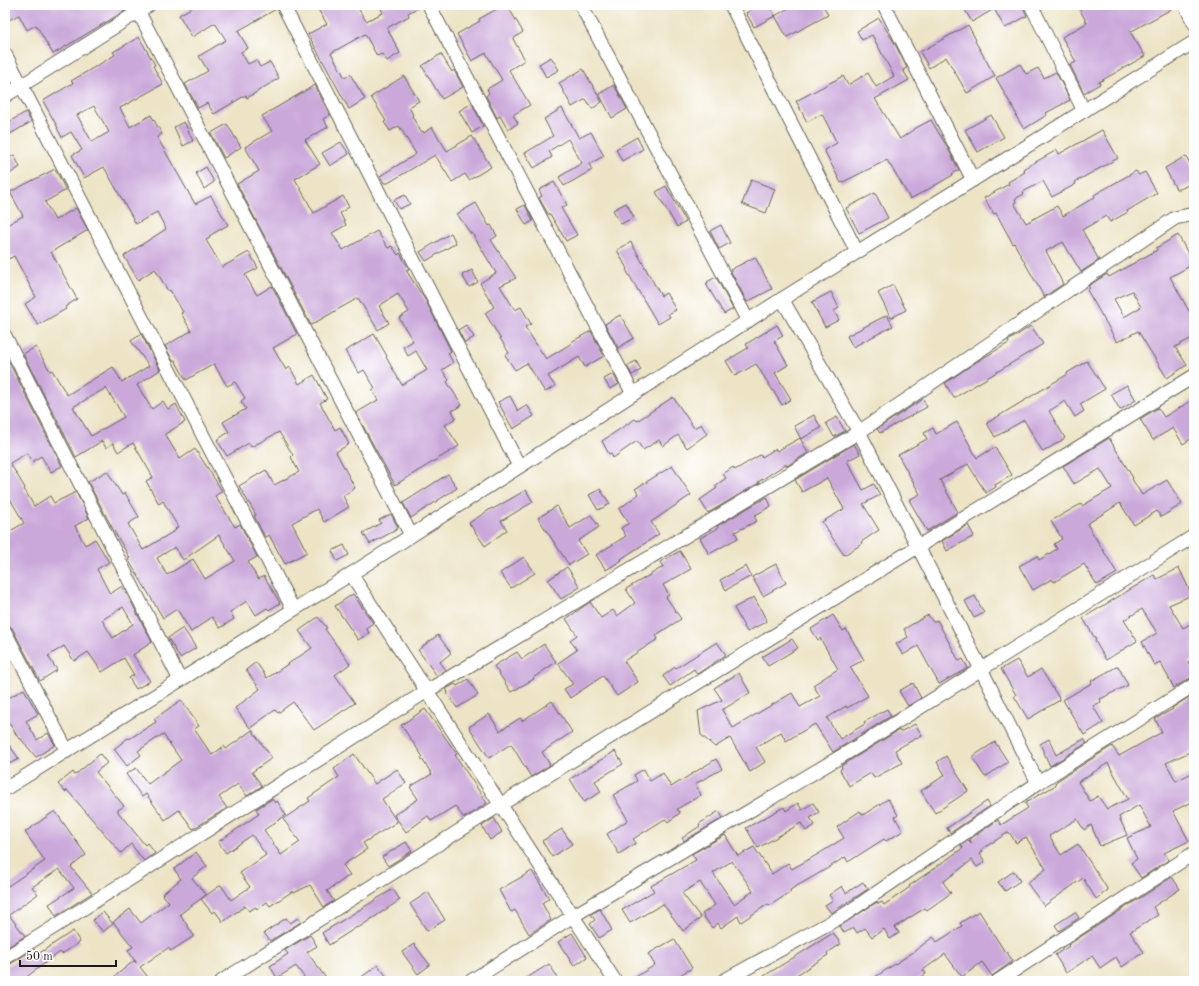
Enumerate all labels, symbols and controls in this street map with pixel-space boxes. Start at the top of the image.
scale bar [20,942,116,968]
text: 50 m [26,950,53,963]

